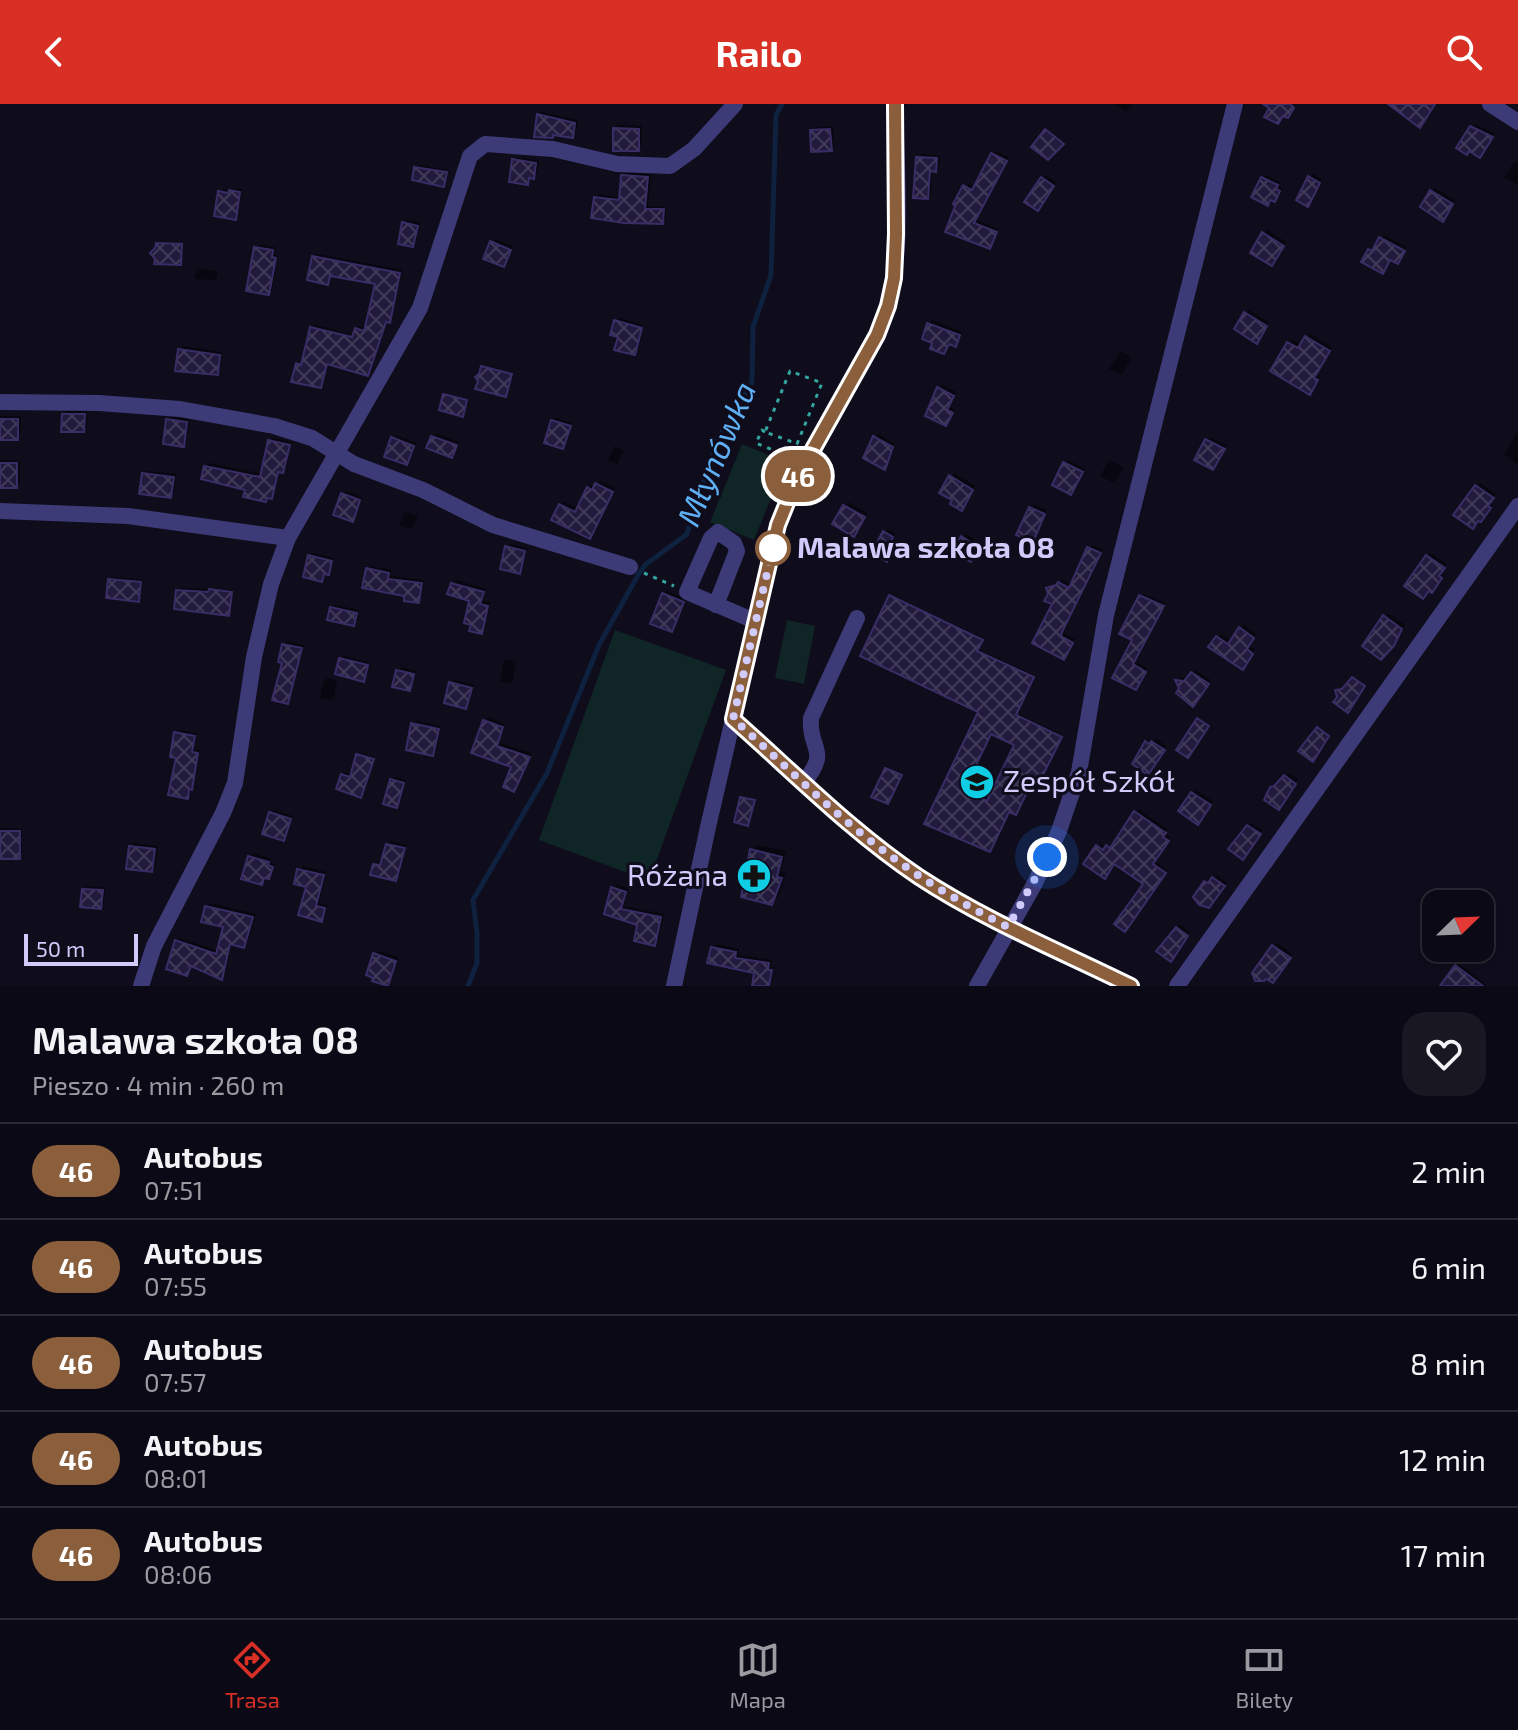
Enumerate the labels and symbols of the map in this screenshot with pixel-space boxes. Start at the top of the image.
water label: Młynówka [668,375,763,531]
line badge: 46 [762,450,834,502]
place label: Malawa szkoła 08 [797,528,1055,564]
marker: Malawa szkoła 08 [756,531,790,565]
place label: Zespół Szkół [1003,762,1175,798]
school or university icon: Zespół Szkół [958,763,996,801]
your location [1027,837,1067,877]
place label: Różana [627,856,728,892]
pharmacy icon: Różana [735,857,773,895]
north arrow [1422,890,1494,962]
scale bar [24,930,138,966]

